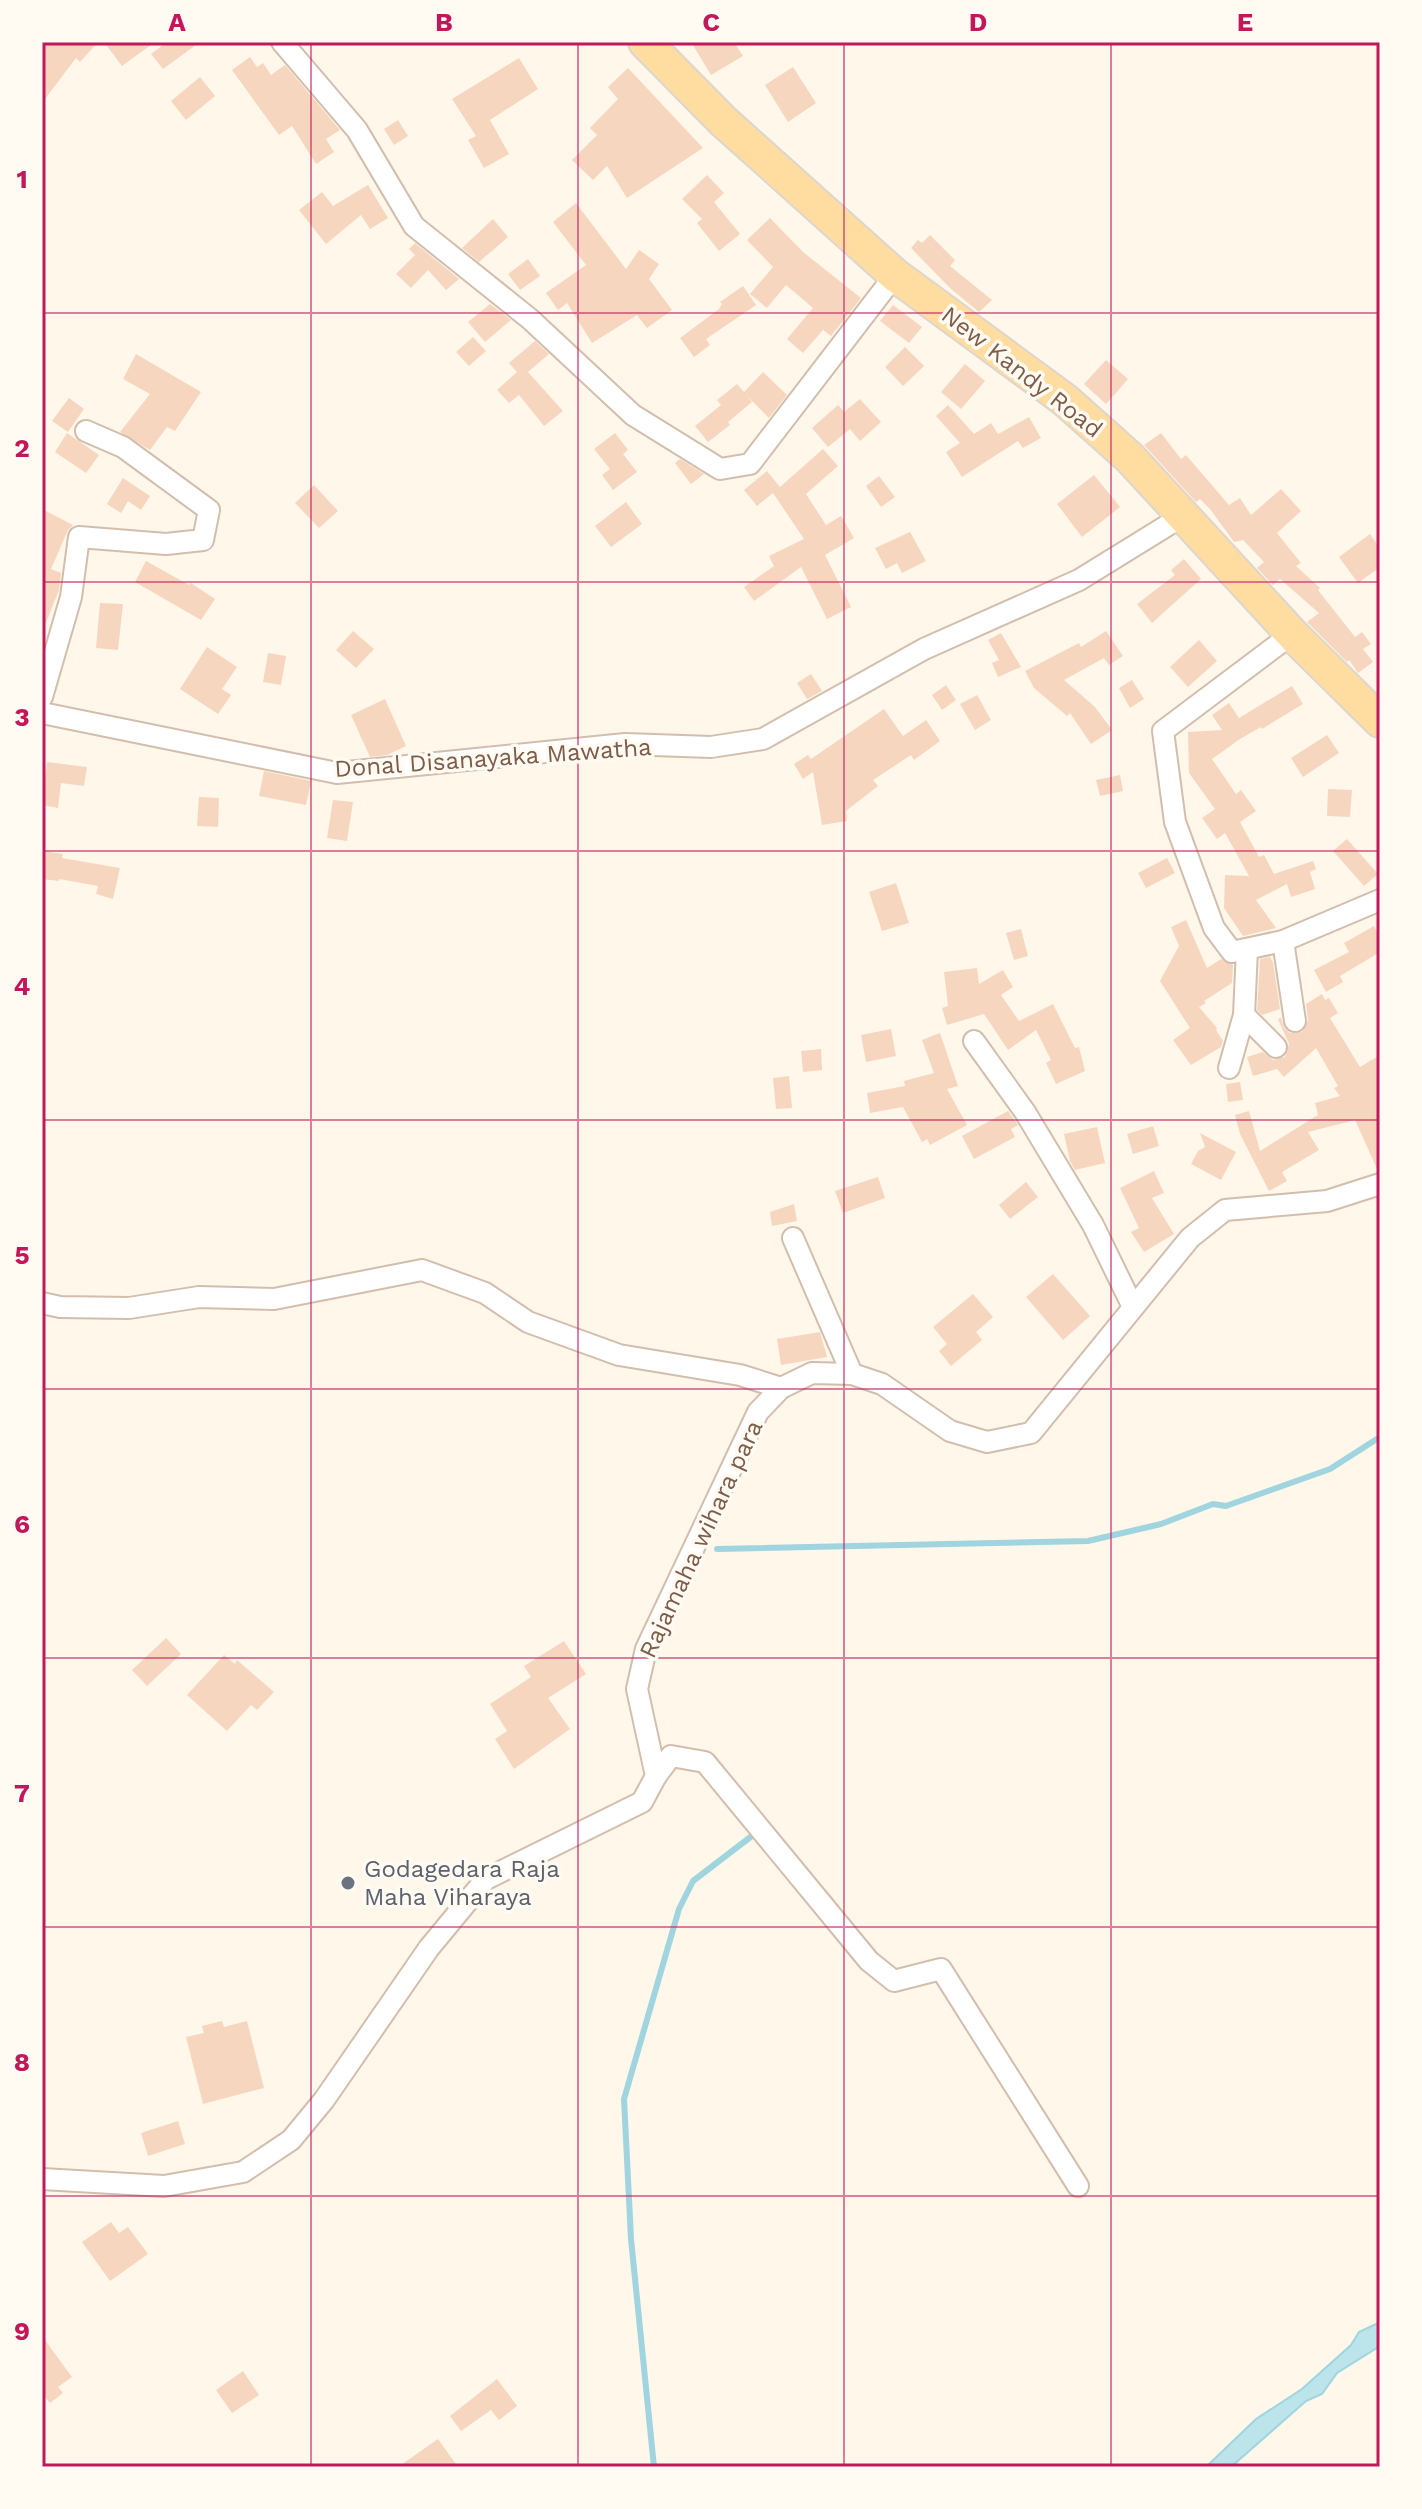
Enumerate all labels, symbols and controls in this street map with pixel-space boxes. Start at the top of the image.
text: A [168,7,186,37]
text: B [435,7,453,37]
text: C [702,7,720,37]
text: D [969,7,987,37]
text: E [1237,7,1253,37]
text: 1 [16,164,28,194]
street label: New Kandy Road [936,301,1108,443]
text: 2 [14,433,30,463]
text: 3 [14,702,30,732]
street label: Donal Disanayaka Mawatha [334,733,652,783]
text: 4 [14,971,31,1001]
text: 5 [14,1240,30,1270]
street label: Rajamaha wihara para [634,1416,768,1662]
text: 6 [14,1509,30,1539]
text: 7 [14,1778,30,1808]
place label: Godagedara Raja Maha Viharaya [364,1855,560,1911]
marker: Godagedara Raja Maha Viharaya [339,1874,357,1892]
text: 8 [14,2047,30,2077]
text: 9 [14,2316,30,2346]

